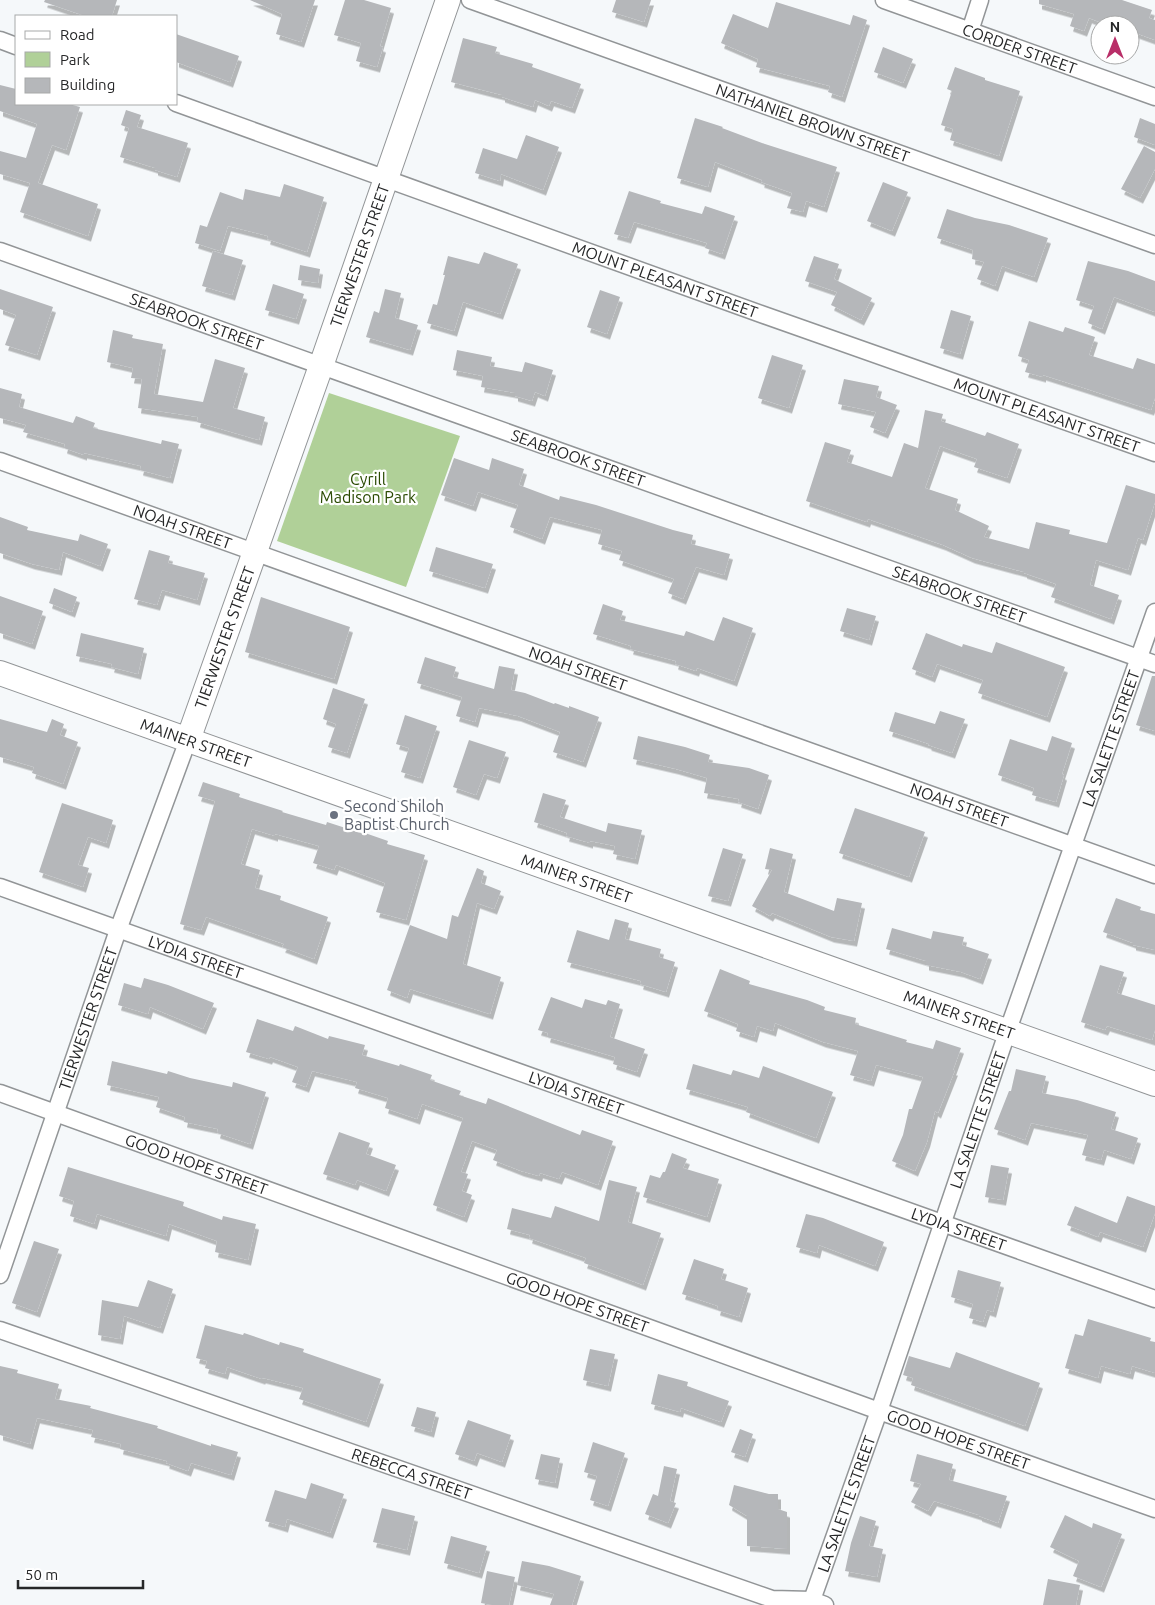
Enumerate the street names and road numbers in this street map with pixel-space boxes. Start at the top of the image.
street label: CORDER STREET [960,20,1079,77]
street label: NATHANIEL BROWN STREET [713,80,912,166]
street label: TIERWESTER STREET [326,182,392,329]
street label: MOUNT PLEASANT STREET [570,238,760,321]
street label: SEABROOK STREET [128,289,266,354]
street label: MOUNT PLEASANT STREET [952,374,1142,456]
street label: SEABROOK STREET [509,426,647,490]
street label: NOAH STREET [131,501,234,552]
street label: SEABROOK STREET [890,562,1029,626]
street label: TIERWESTER STREET [191,564,258,711]
street label: NOAH STREET [526,642,630,694]
street label: LA SALETTE STREET [1078,667,1143,809]
street label: MAINER STREET [138,715,254,771]
street label: NOAH STREET [908,779,1011,831]
street label: MAINER STREET [519,850,635,906]
street label: LYDIA STREET [146,932,246,982]
street label: TIERWESTER STREET [55,945,120,1092]
street label: MAINER STREET [901,986,1017,1042]
street label: LA SALETTE STREET [946,1049,1009,1191]
street label: LYDIA STREET [527,1067,626,1118]
street label: GOOD HOPE STREET [123,1130,270,1198]
street label: LYDIA STREET [909,1204,1009,1254]
street label: GOOD HOPE STREET [504,1268,651,1336]
street label: GOOD HOPE STREET [885,1406,1032,1473]
street label: LA SALETTE STREET [814,1433,879,1575]
street label: REBECCA STREET [349,1444,474,1503]

